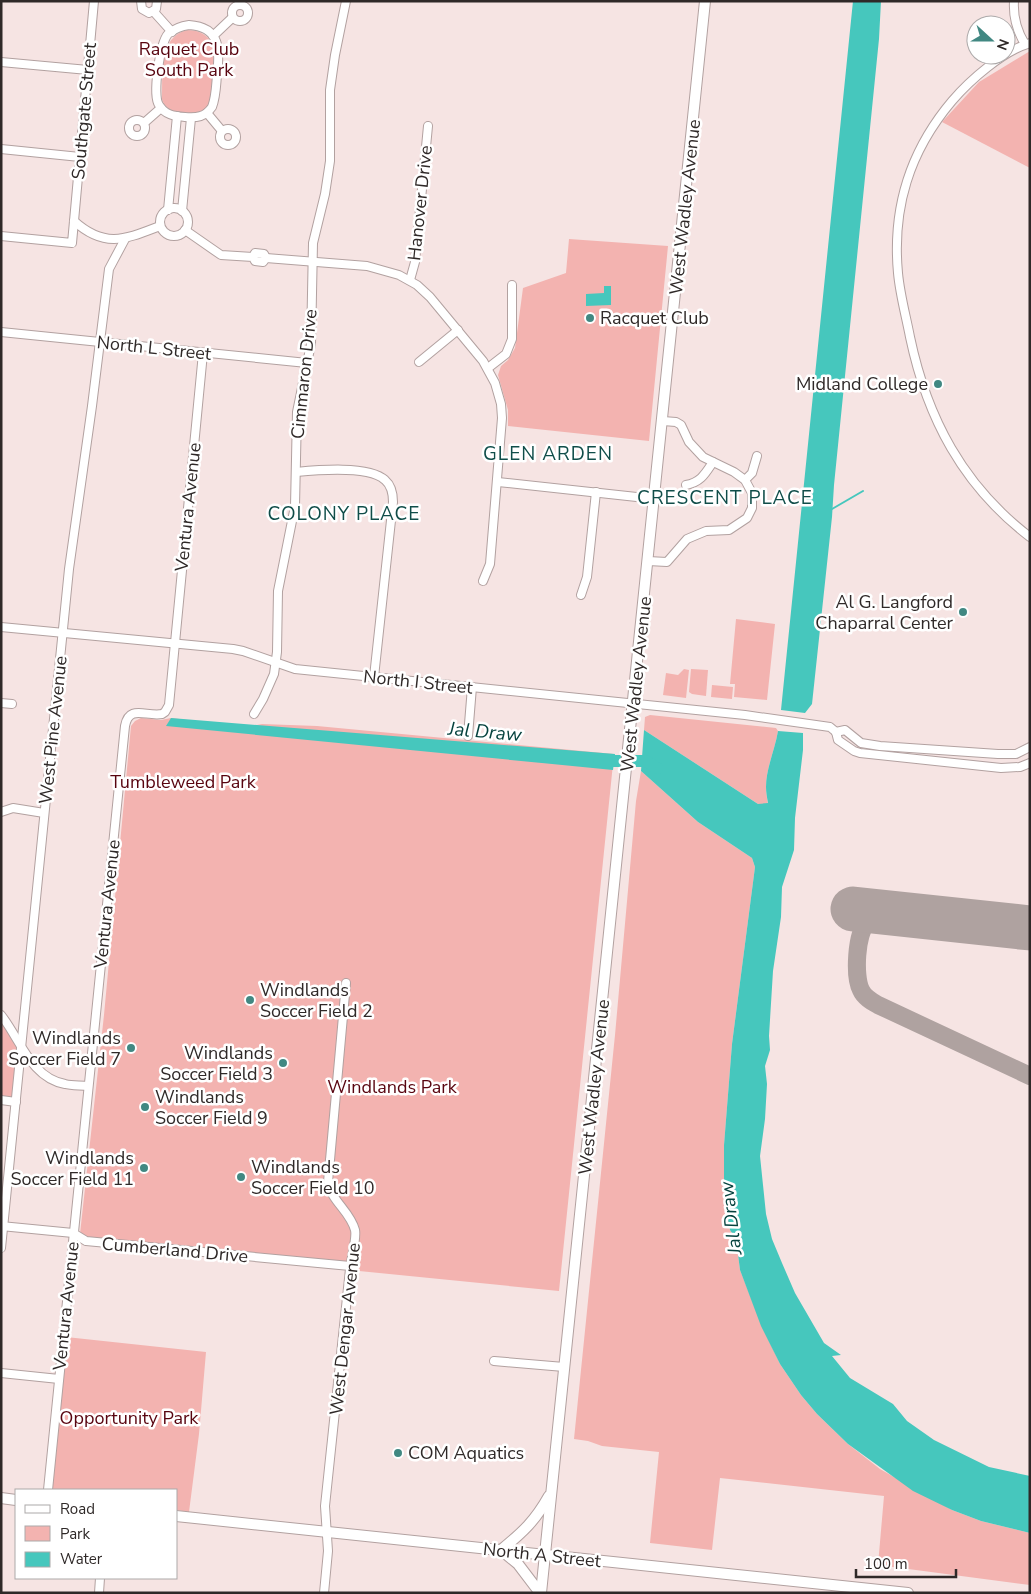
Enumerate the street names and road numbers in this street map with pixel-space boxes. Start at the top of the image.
street label: Southgate Street [66,41,102,180]
street label: West Wadley Avenue [664,118,706,296]
street label: Hanover Drive [402,144,438,262]
street label: Cimmaron Drive [285,308,323,440]
street label: North L Street [96,330,213,366]
street label: Ventura Avenue [169,441,207,574]
street label: West Wadley Avenue [615,595,657,773]
street label: West Pine Avenue [33,655,73,805]
street label: North I Street [362,664,475,700]
street label: Ventura Avenue [88,838,126,971]
street label: West Wadley Avenue [573,998,615,1176]
street label: Cumberland Drive [101,1232,249,1268]
street label: Ventura Avenue [47,1240,85,1373]
street label: West Dengar Avenue [324,1242,366,1416]
street label: North A Street [482,1537,603,1573]

